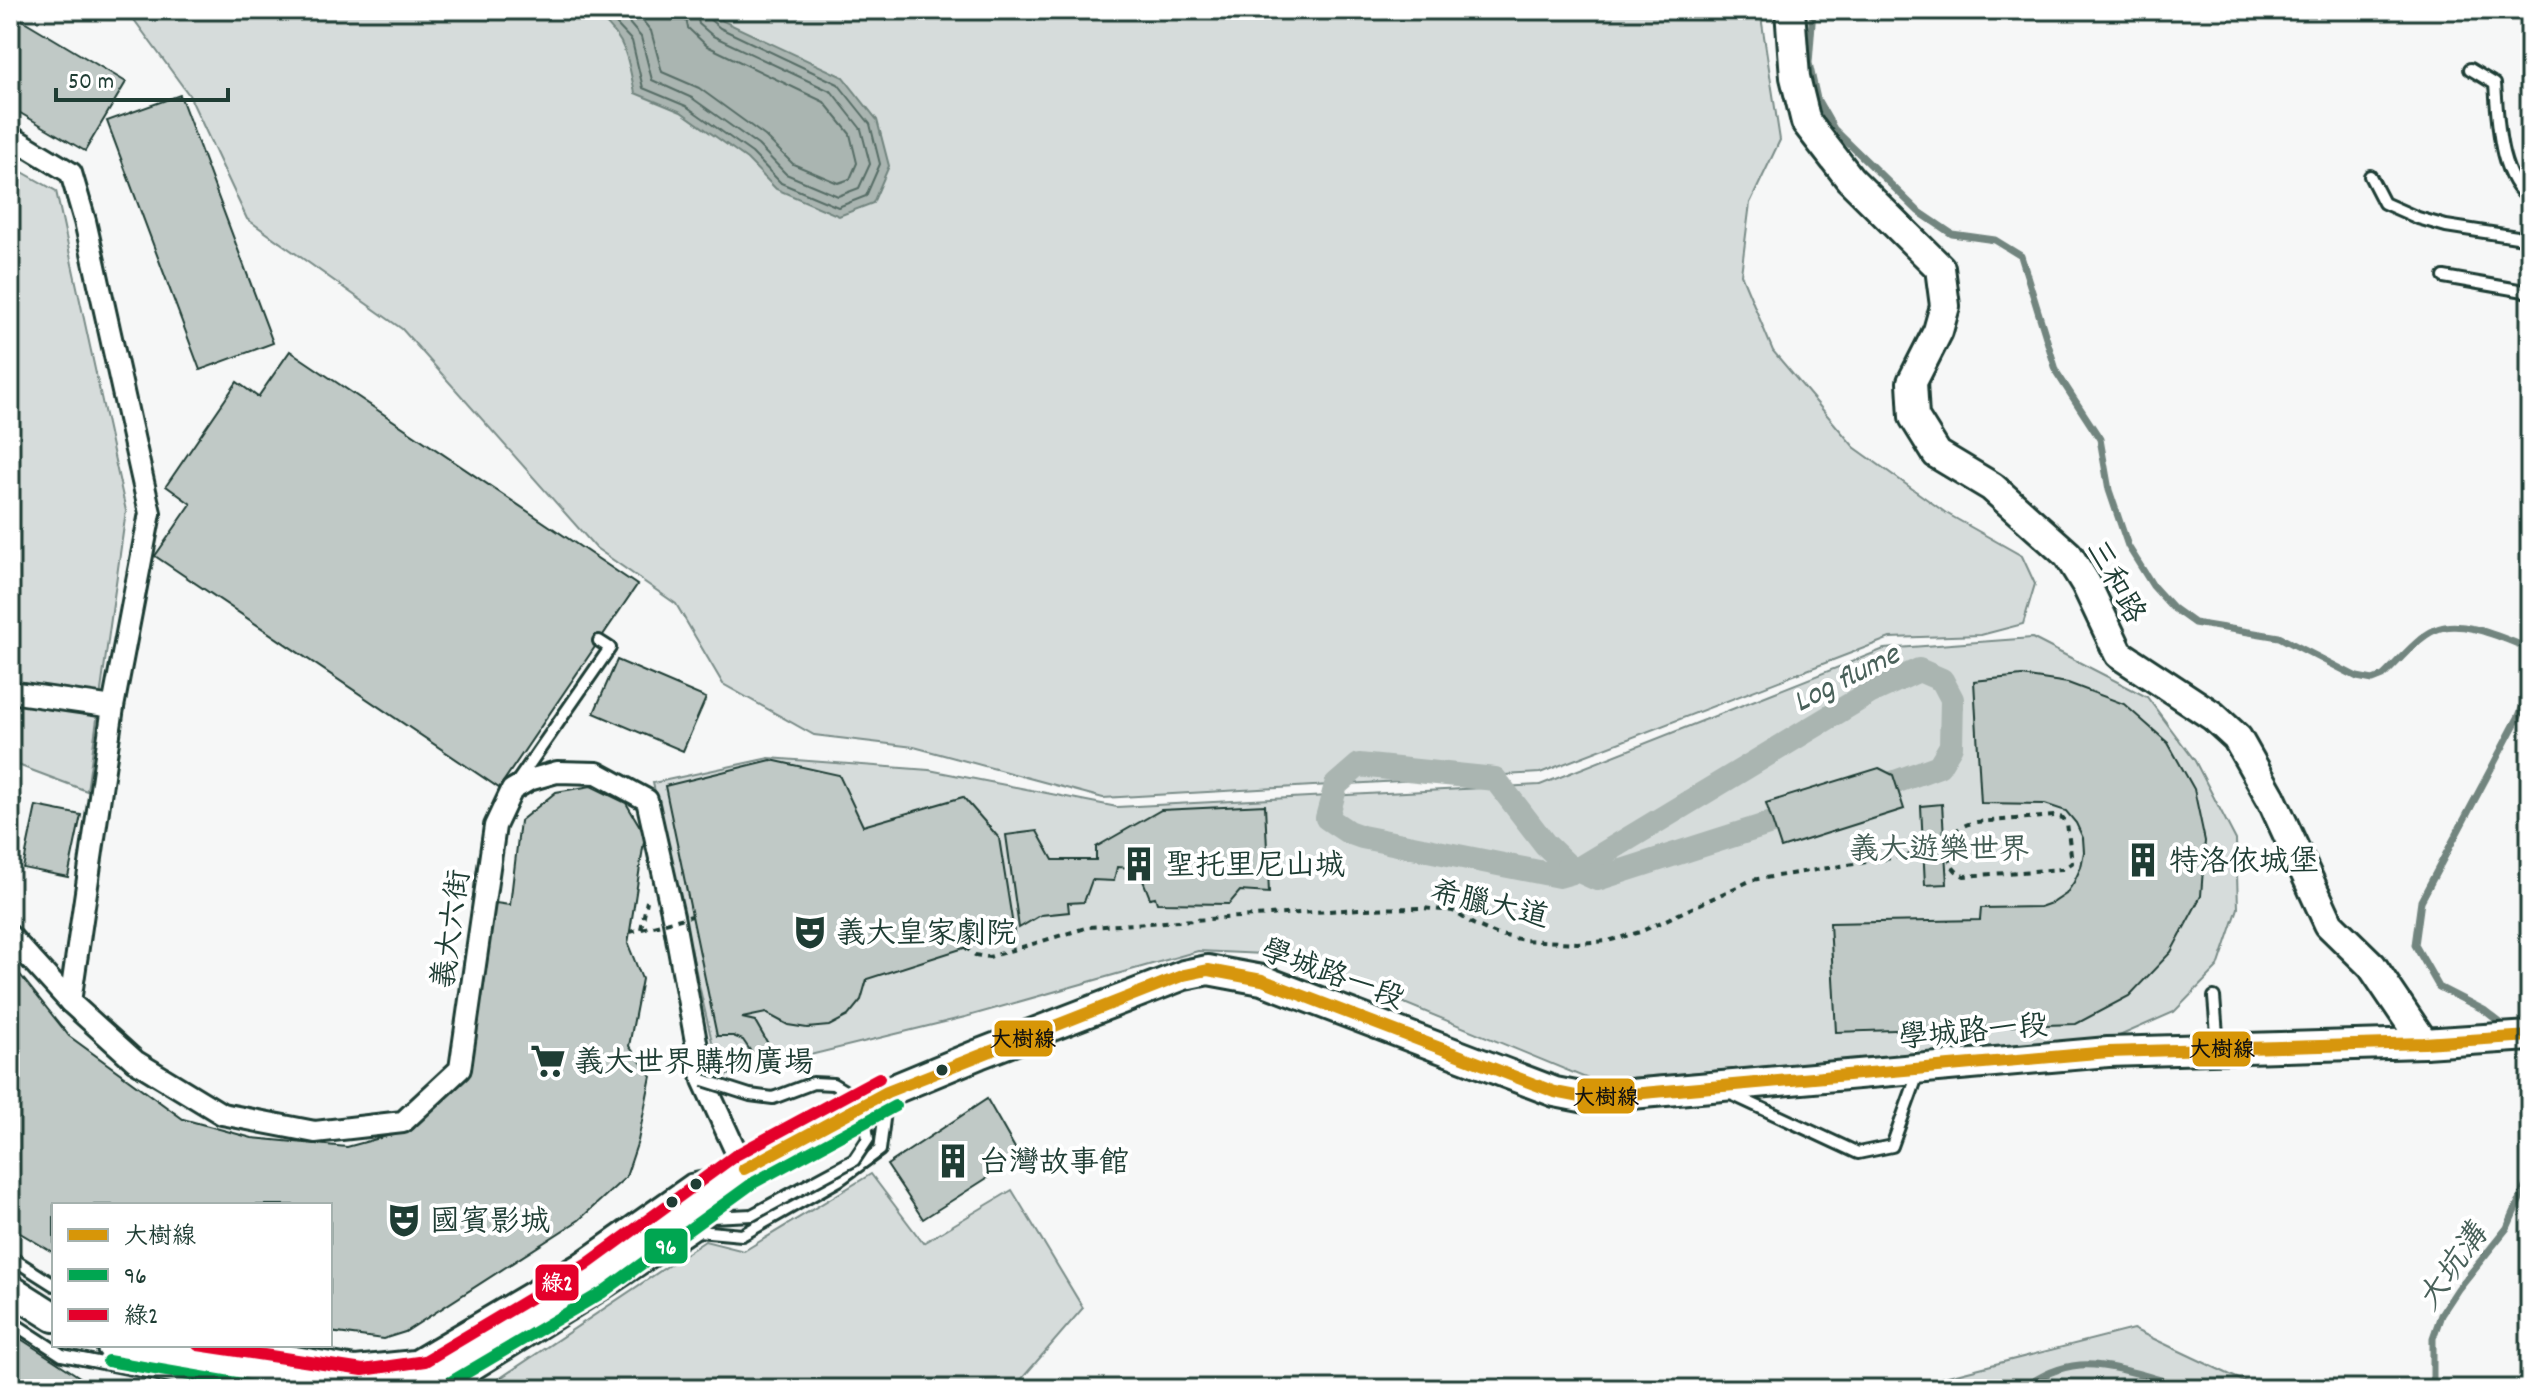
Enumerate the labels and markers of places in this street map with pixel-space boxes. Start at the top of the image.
building icon: 特洛依城堡 [2124,841,2162,879]
place label: 特洛依城堡 [2169,843,2319,886]
building icon: 聖托里尼山城 [1120,845,1158,883]
place label: 聖托里尼山城 [1165,847,1345,890]
theatre icon: 義大皇家劇院 [791,913,829,951]
place label: 義大皇家劇院 [836,915,1016,958]
supermarket icon: 義大世界購物廣場 [529,1042,567,1080]
place label: 義大世界購物廣場 [574,1044,814,1087]
unlabelled marker [934,1062,950,1078]
building icon: 台灣故事館 [934,1142,972,1180]
place label: 台灣故事館 [979,1144,1129,1187]
unlabelled marker [688,1176,704,1192]
unlabelled marker [664,1194,680,1210]
theatre icon: 國賓影城 [385,1201,423,1239]
place label: 國賓影城 [430,1203,550,1246]

